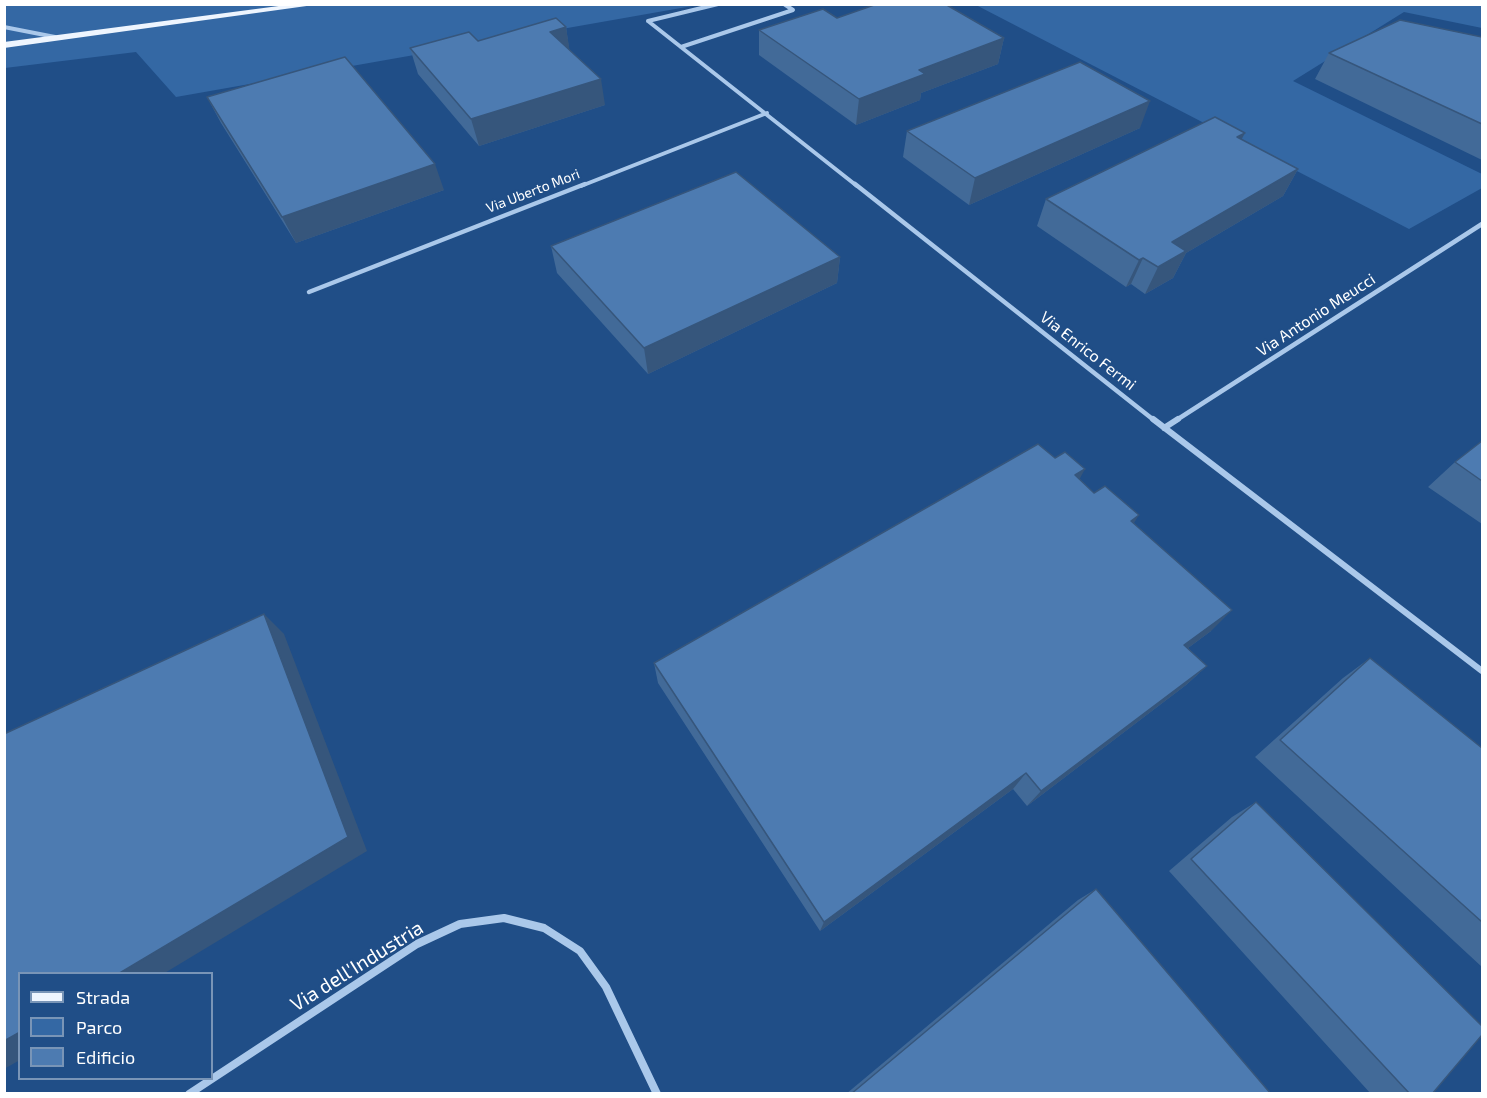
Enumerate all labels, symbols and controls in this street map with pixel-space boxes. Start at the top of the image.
street label: Via Uberto Mori [484,165,582,217]
street label: Via Antonio Meucci [1253,269,1379,361]
street label: Via Enrico Fermi [1036,308,1140,394]
street label: Via dell'Industria [286,916,428,1016]
legend [18,972,213,1080]
text: Strada [76,986,130,1008]
text: Parco [76,1016,122,1038]
text: Edificio [76,1046,135,1068]

